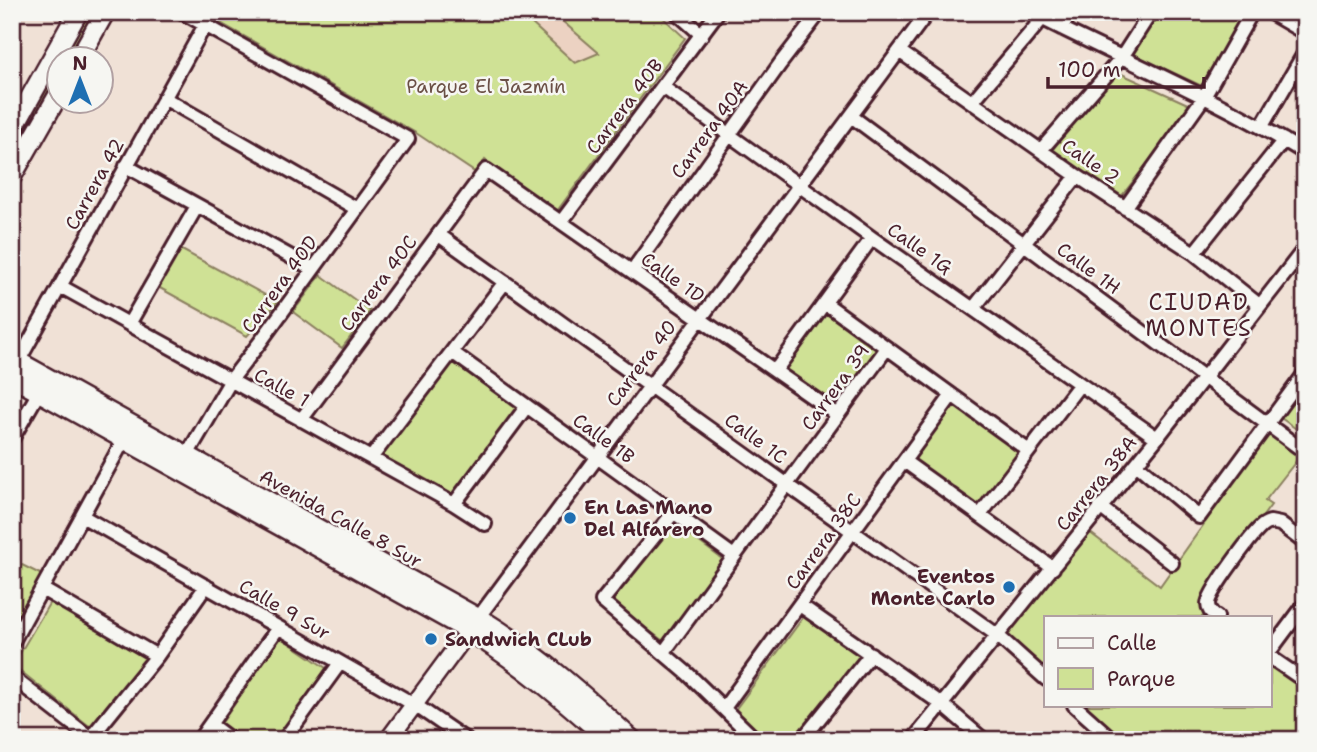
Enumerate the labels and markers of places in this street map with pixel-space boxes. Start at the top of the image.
place label: En Las Mano Del Alfarero [584,495,713,542]
marker: En Las Mano Del Alfarero [562,510,578,526]
place label: Eventos Monte Carlo [871,564,995,611]
marker: Eventos Monte Carlo [1001,579,1017,595]
place label: Sandwich CLub [445,627,592,652]
marker: Sandwich CLub [423,631,439,647]

